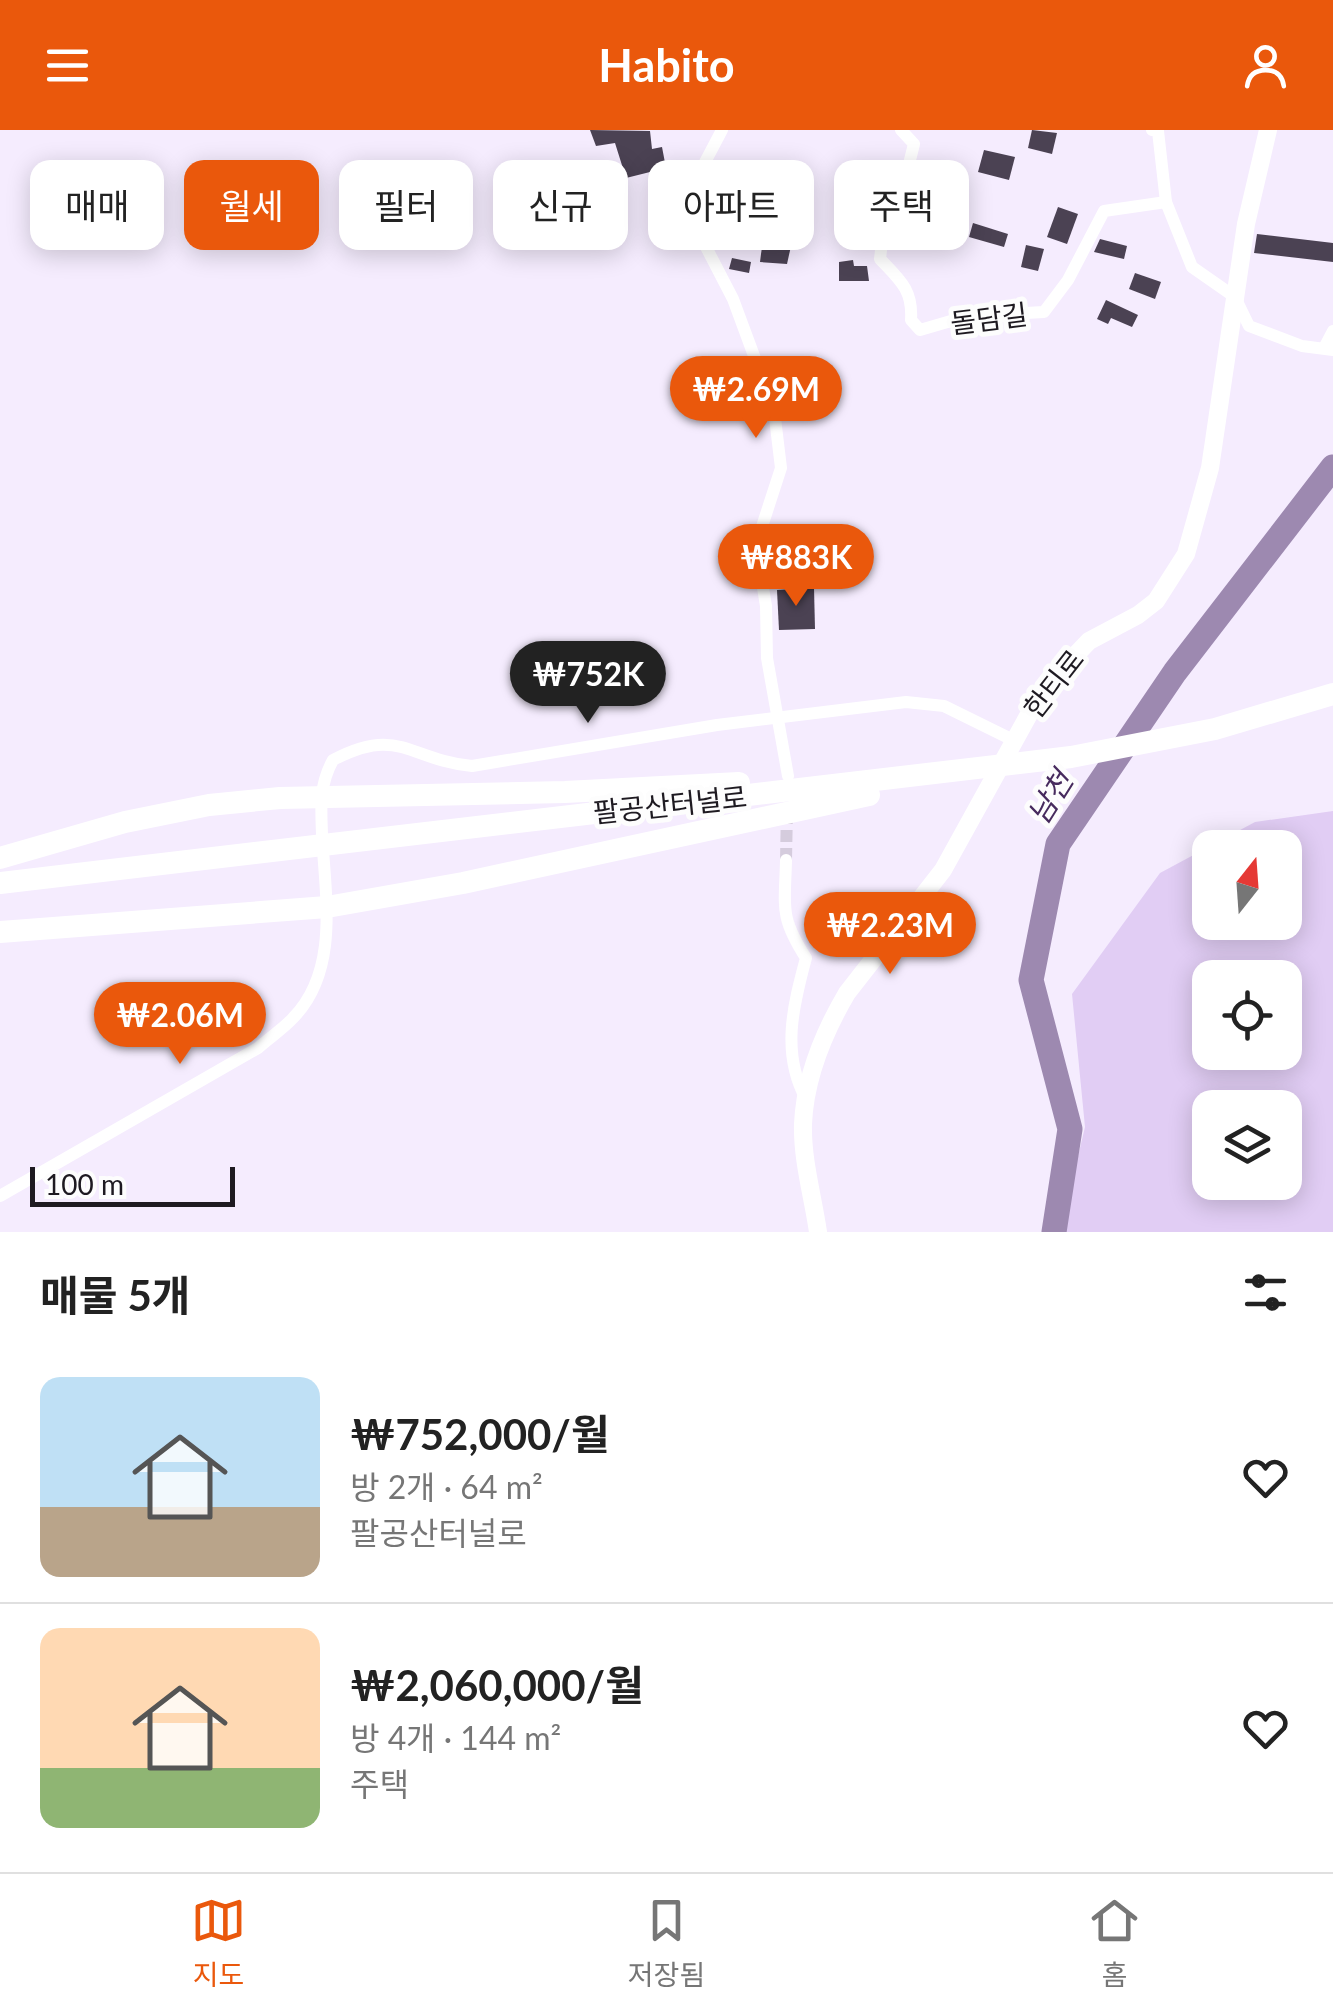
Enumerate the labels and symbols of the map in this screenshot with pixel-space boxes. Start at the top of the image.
street label: 돌담길 [948,296,1029,340]
pin: ₩2.69M [675,356,837,441]
pin: ₩883K [726,524,866,609]
pin: ₩752K [518,641,658,726]
street label: 한티로 [1016,642,1090,724]
water label: 남천 [1019,761,1081,830]
street label: 팔공산터널로 [591,779,749,829]
north arrow [1192,830,1302,940]
pin: ₩2.23M [809,892,971,977]
pin: ₩2.06M [99,982,261,1067]
scale bar [30,1162,235,1206]

